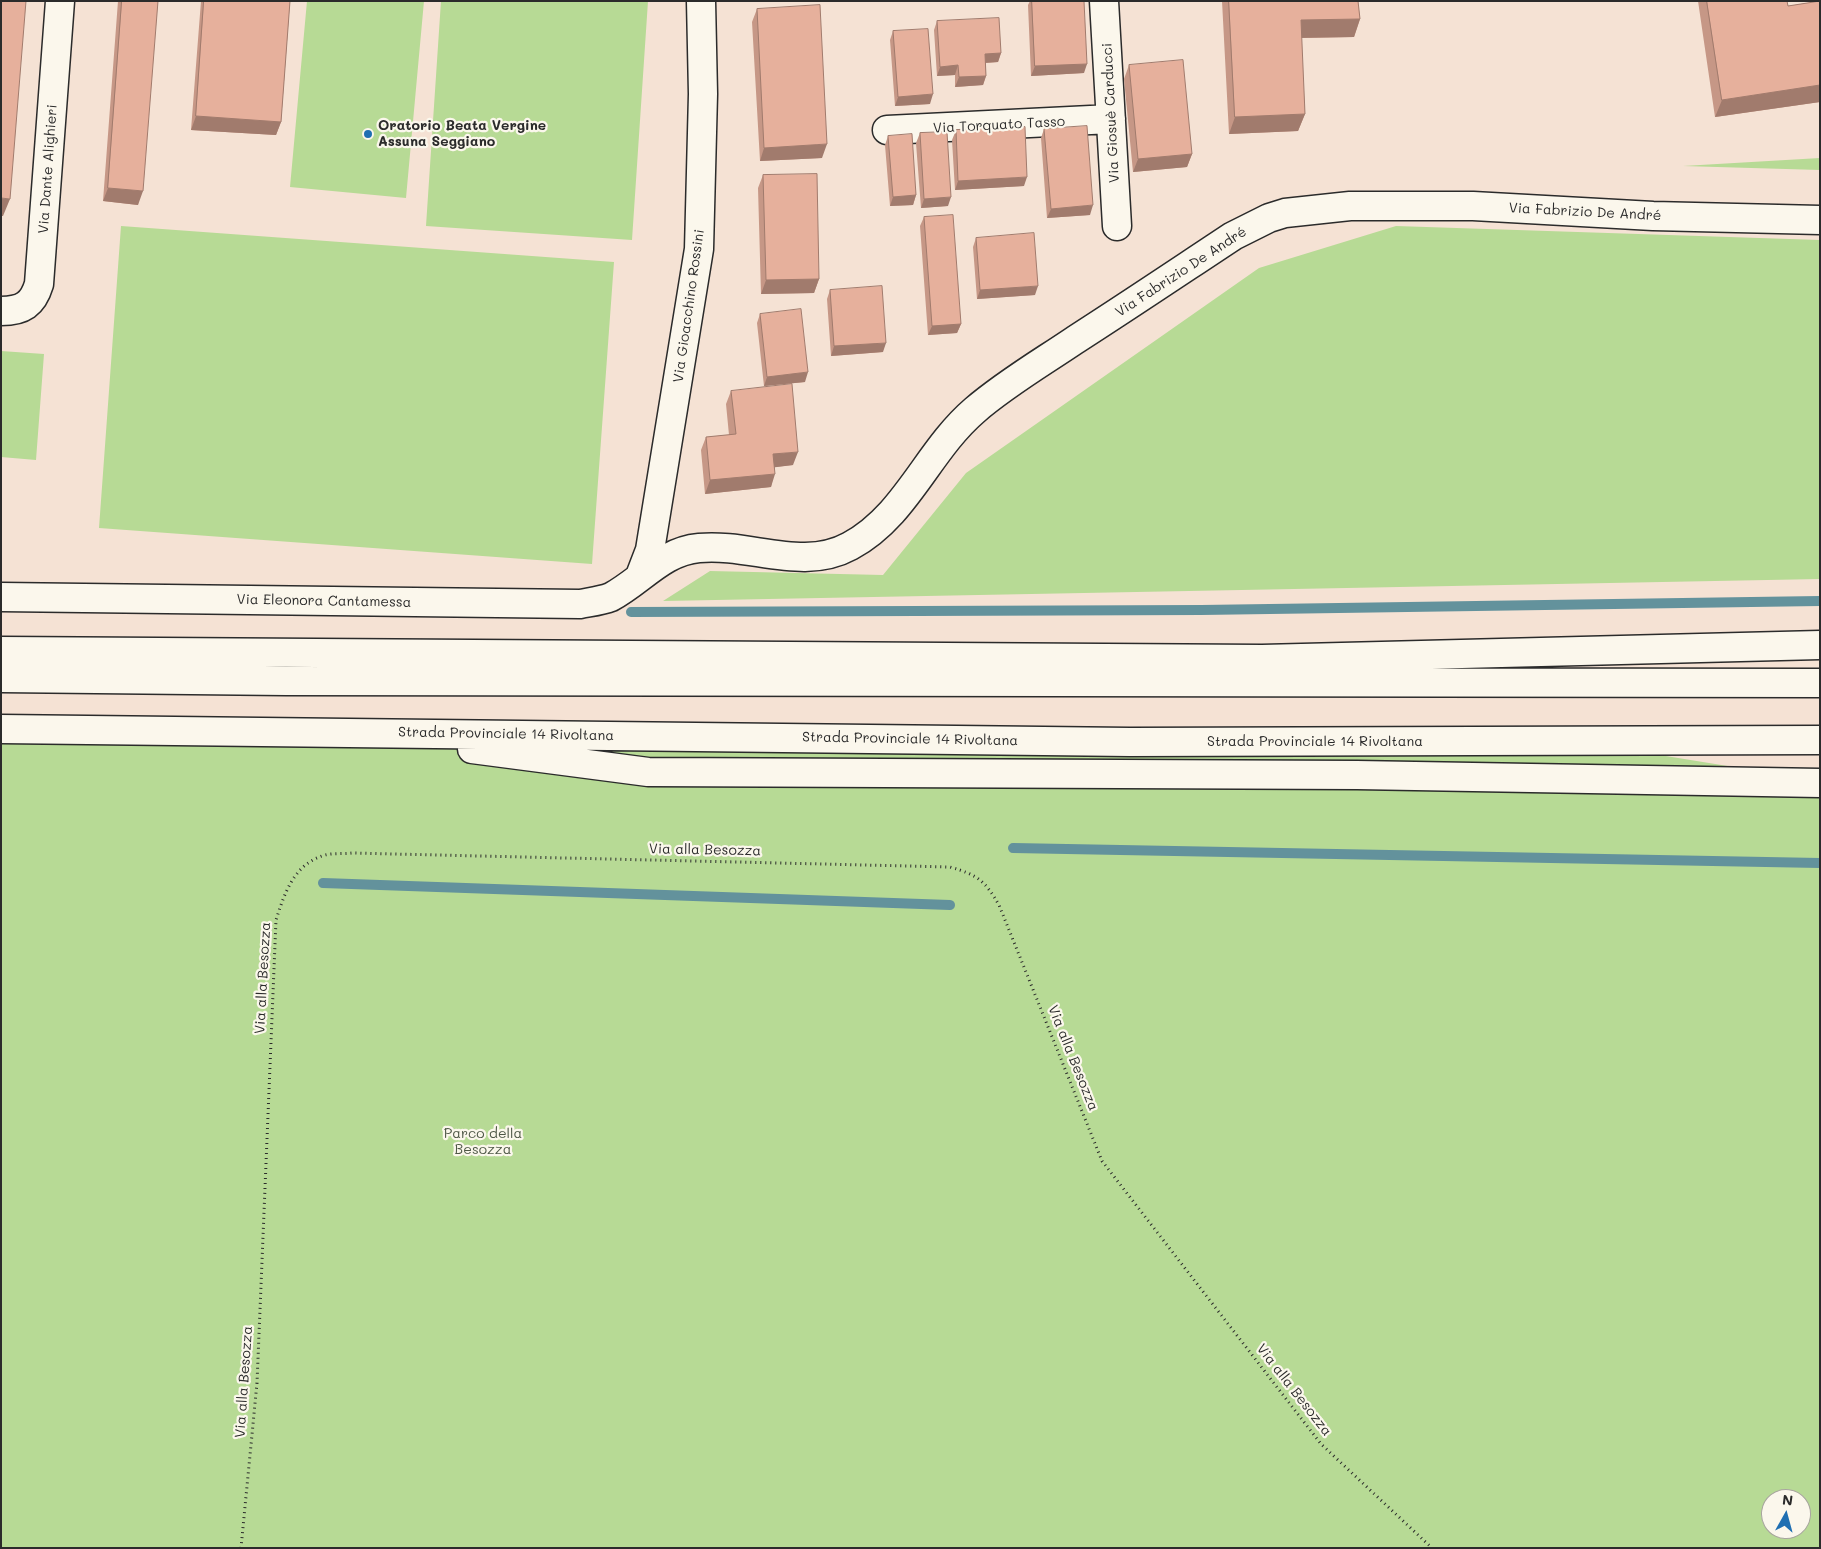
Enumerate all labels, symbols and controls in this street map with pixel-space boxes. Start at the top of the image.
street label: Via Giosuè Carducci [1099,43,1123,183]
street label: Via Dante Alighieri [35,104,61,234]
street label: Via Torquato Tasso [932,113,1066,137]
place label: Oratorio Beata Vergine Assuna Seggiano [378,118,546,150]
marker: Oratorio Beata Vergine Assuna Seggiano [362,128,374,140]
street label: Via Fabrizio De André [1508,200,1662,224]
street label: Via Fabrizio De André [1112,223,1250,321]
street label: Via Gioacchino Rossini [670,228,708,384]
street label: Via Eleonora Cantamessa [236,591,412,611]
street label: Strada Provinciale 14 Rivoltana [398,724,614,744]
street label: Strada Provinciale 14 Rivoltana [802,729,1018,749]
street label: Strada Provinciale 14 Rivoltana [1207,734,1423,750]
street label: Via alla Besozza [649,841,761,859]
street label: Via alla Besozza [252,922,274,1034]
street label: Via alla Besozza [1044,1003,1102,1113]
park label: Parco della Besozza [444,1126,522,1158]
street label: Via alla Besozza [232,1325,256,1439]
street label: Via alla Besozza [1253,1341,1335,1439]
north arrow [1761,1489,1811,1539]
text: N [1781,1490,1794,1510]

